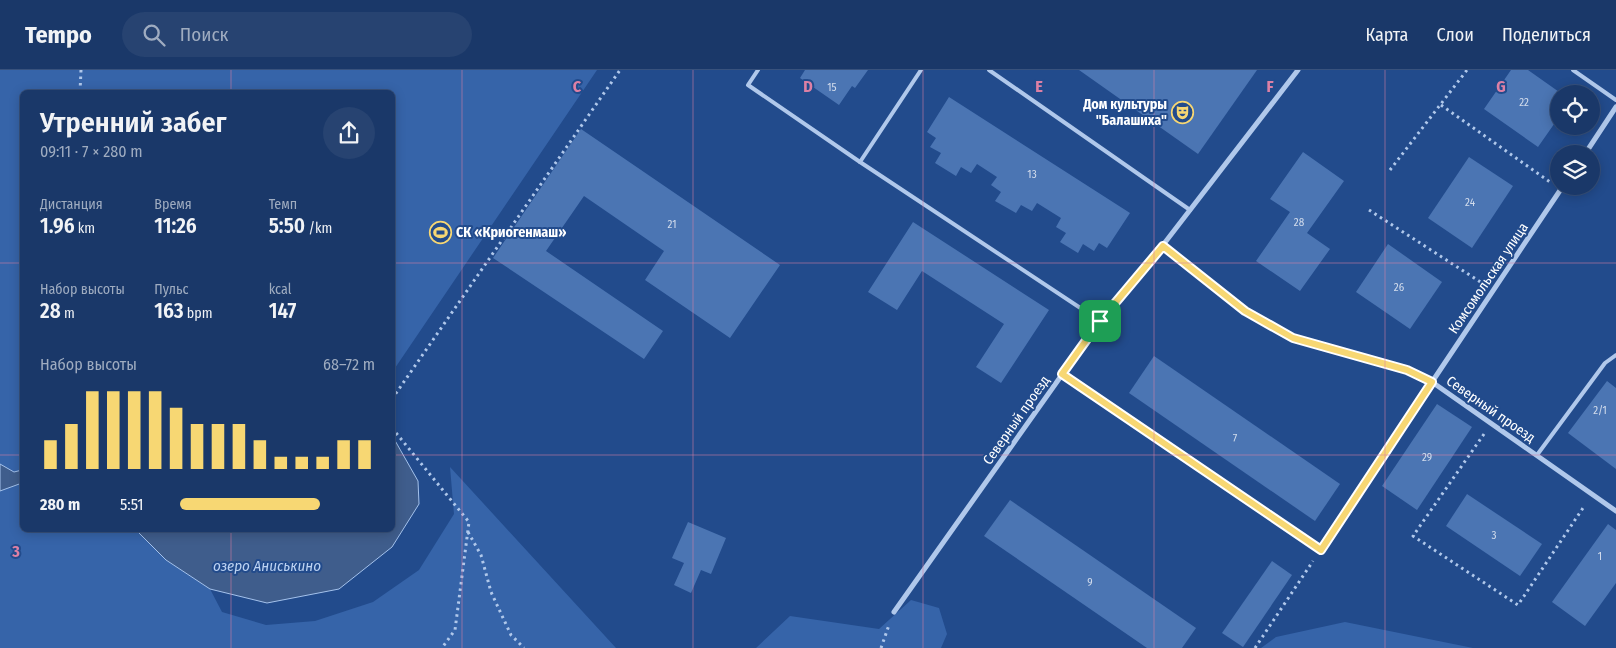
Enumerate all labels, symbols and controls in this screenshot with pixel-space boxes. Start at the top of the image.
search box [122,12,472,57]
text: Tempo [25,21,92,49]
icon: search [140,21,168,49]
text: Поиск [180,23,228,46]
text: Карта [1365,24,1408,46]
text: Слои [1436,24,1474,46]
text: Поделиться [1502,24,1591,46]
text: C [573,77,582,96]
text: D [803,77,813,96]
text: E [1035,77,1043,96]
text: F [1266,77,1274,96]
text: G [1496,77,1506,96]
house number: 15 [827,81,837,94]
map controls [1550,85,1600,195]
button: locate [1550,85,1600,135]
place label: Дом культуры "Балашиха" [1082,96,1167,129]
house number: 22 [1519,96,1529,109]
theatre icon: Дом культуры "Балашиха" [1171,100,1195,124]
text: Утренний забег [40,106,227,139]
button: share [323,107,375,159]
text: 09:11 · 7 × 280 m [40,142,143,161]
button: layers [1550,145,1600,195]
house number: 13 [1027,168,1037,181]
text: Дистанция [40,196,103,213]
text: Время [154,196,192,213]
text: Темп [269,196,297,213]
house number: 24 [1465,196,1476,209]
text: 1.96 [40,213,75,239]
text: 11:26 [154,213,197,239]
text: 5:50 [269,213,305,239]
house number: 28 [1294,216,1305,229]
house number: 21 [668,218,676,231]
street label: Комсомольская улица [1445,219,1532,337]
text: km [75,220,95,237]
text: /km [305,220,332,237]
sports icon: СК «Криогенмаш» [428,220,452,244]
place label: СК «Криогенмаш» [456,224,566,241]
text: Набор высоты [40,281,125,298]
text: Пульс [154,281,189,298]
text: kcal [269,281,291,298]
house number: 26 [1394,281,1405,294]
text: 28 [40,298,61,324]
text: 163 [154,298,184,324]
text: 147 [269,298,296,324]
pin [1079,300,1121,342]
text: m [61,305,75,322]
text: bpm [184,305,213,322]
icon: arrive [1086,307,1114,335]
text: Набор высоты [40,355,137,374]
text: 68–72 m [323,355,375,374]
street label: Северный проезд [1443,372,1538,446]
street label: Северный проезд [979,373,1053,468]
house number: 2/1 [1593,404,1607,417]
house number: 7 [1233,432,1238,445]
house number: 29 [1422,451,1432,464]
text: 280 m [40,495,80,514]
text: 5:51 [120,495,144,514]
house number: 3 [1492,529,1497,542]
text: 3 [11,542,20,561]
house number: 1 [1598,550,1602,563]
water label: озеро Аниськино [213,557,321,575]
house number: 9 [1087,576,1093,589]

